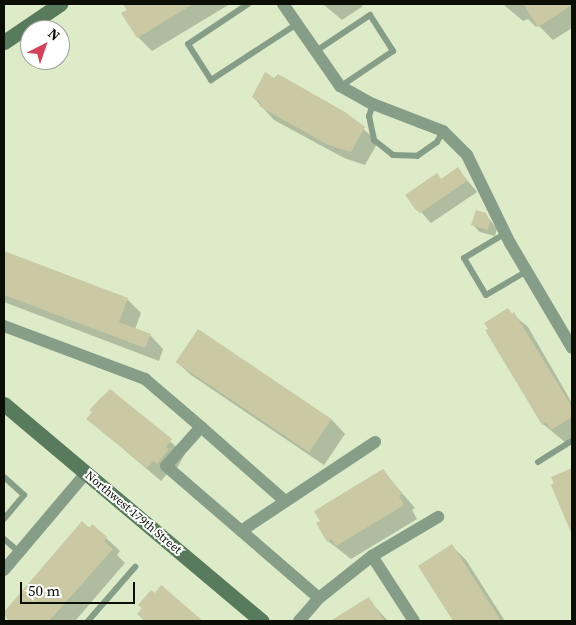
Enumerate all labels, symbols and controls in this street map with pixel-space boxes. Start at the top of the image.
north arrow [20,20,70,70]
text: N [44,24,65,45]
street label: Northwest 179th Street [82,469,184,557]
scale bar [22,572,138,604]
text: 50 m [28,580,60,601]

